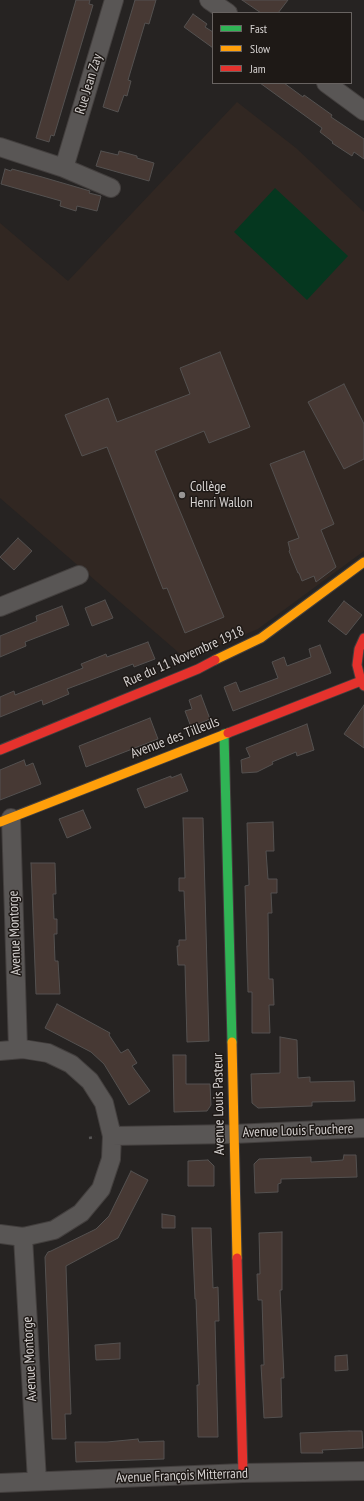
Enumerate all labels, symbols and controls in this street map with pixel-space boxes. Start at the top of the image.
legend [212,12,352,84]
text: Fast [250,21,267,36]
text: Slow [250,41,270,56]
street label: Rue Jean Zay [72,52,106,116]
text: Jam [250,61,266,76]
place label: Collège Henri Wallon [190,479,253,512]
marker: Collège Henri Wallon [177,490,187,500]
street label: Rue du 11 Novembre 1918 [121,623,247,691]
street label: Avenue des Tilleuls [128,713,222,763]
street label: Avenue Montorge [5,890,25,976]
street label: Avenue Louis Pasteur [210,1053,228,1155]
street label: Avenue Louis Fouchere [242,1121,354,1141]
street label: Avenue Montorge [19,1316,41,1402]
street label: Avenue François Mitterrand [116,1465,248,1487]

